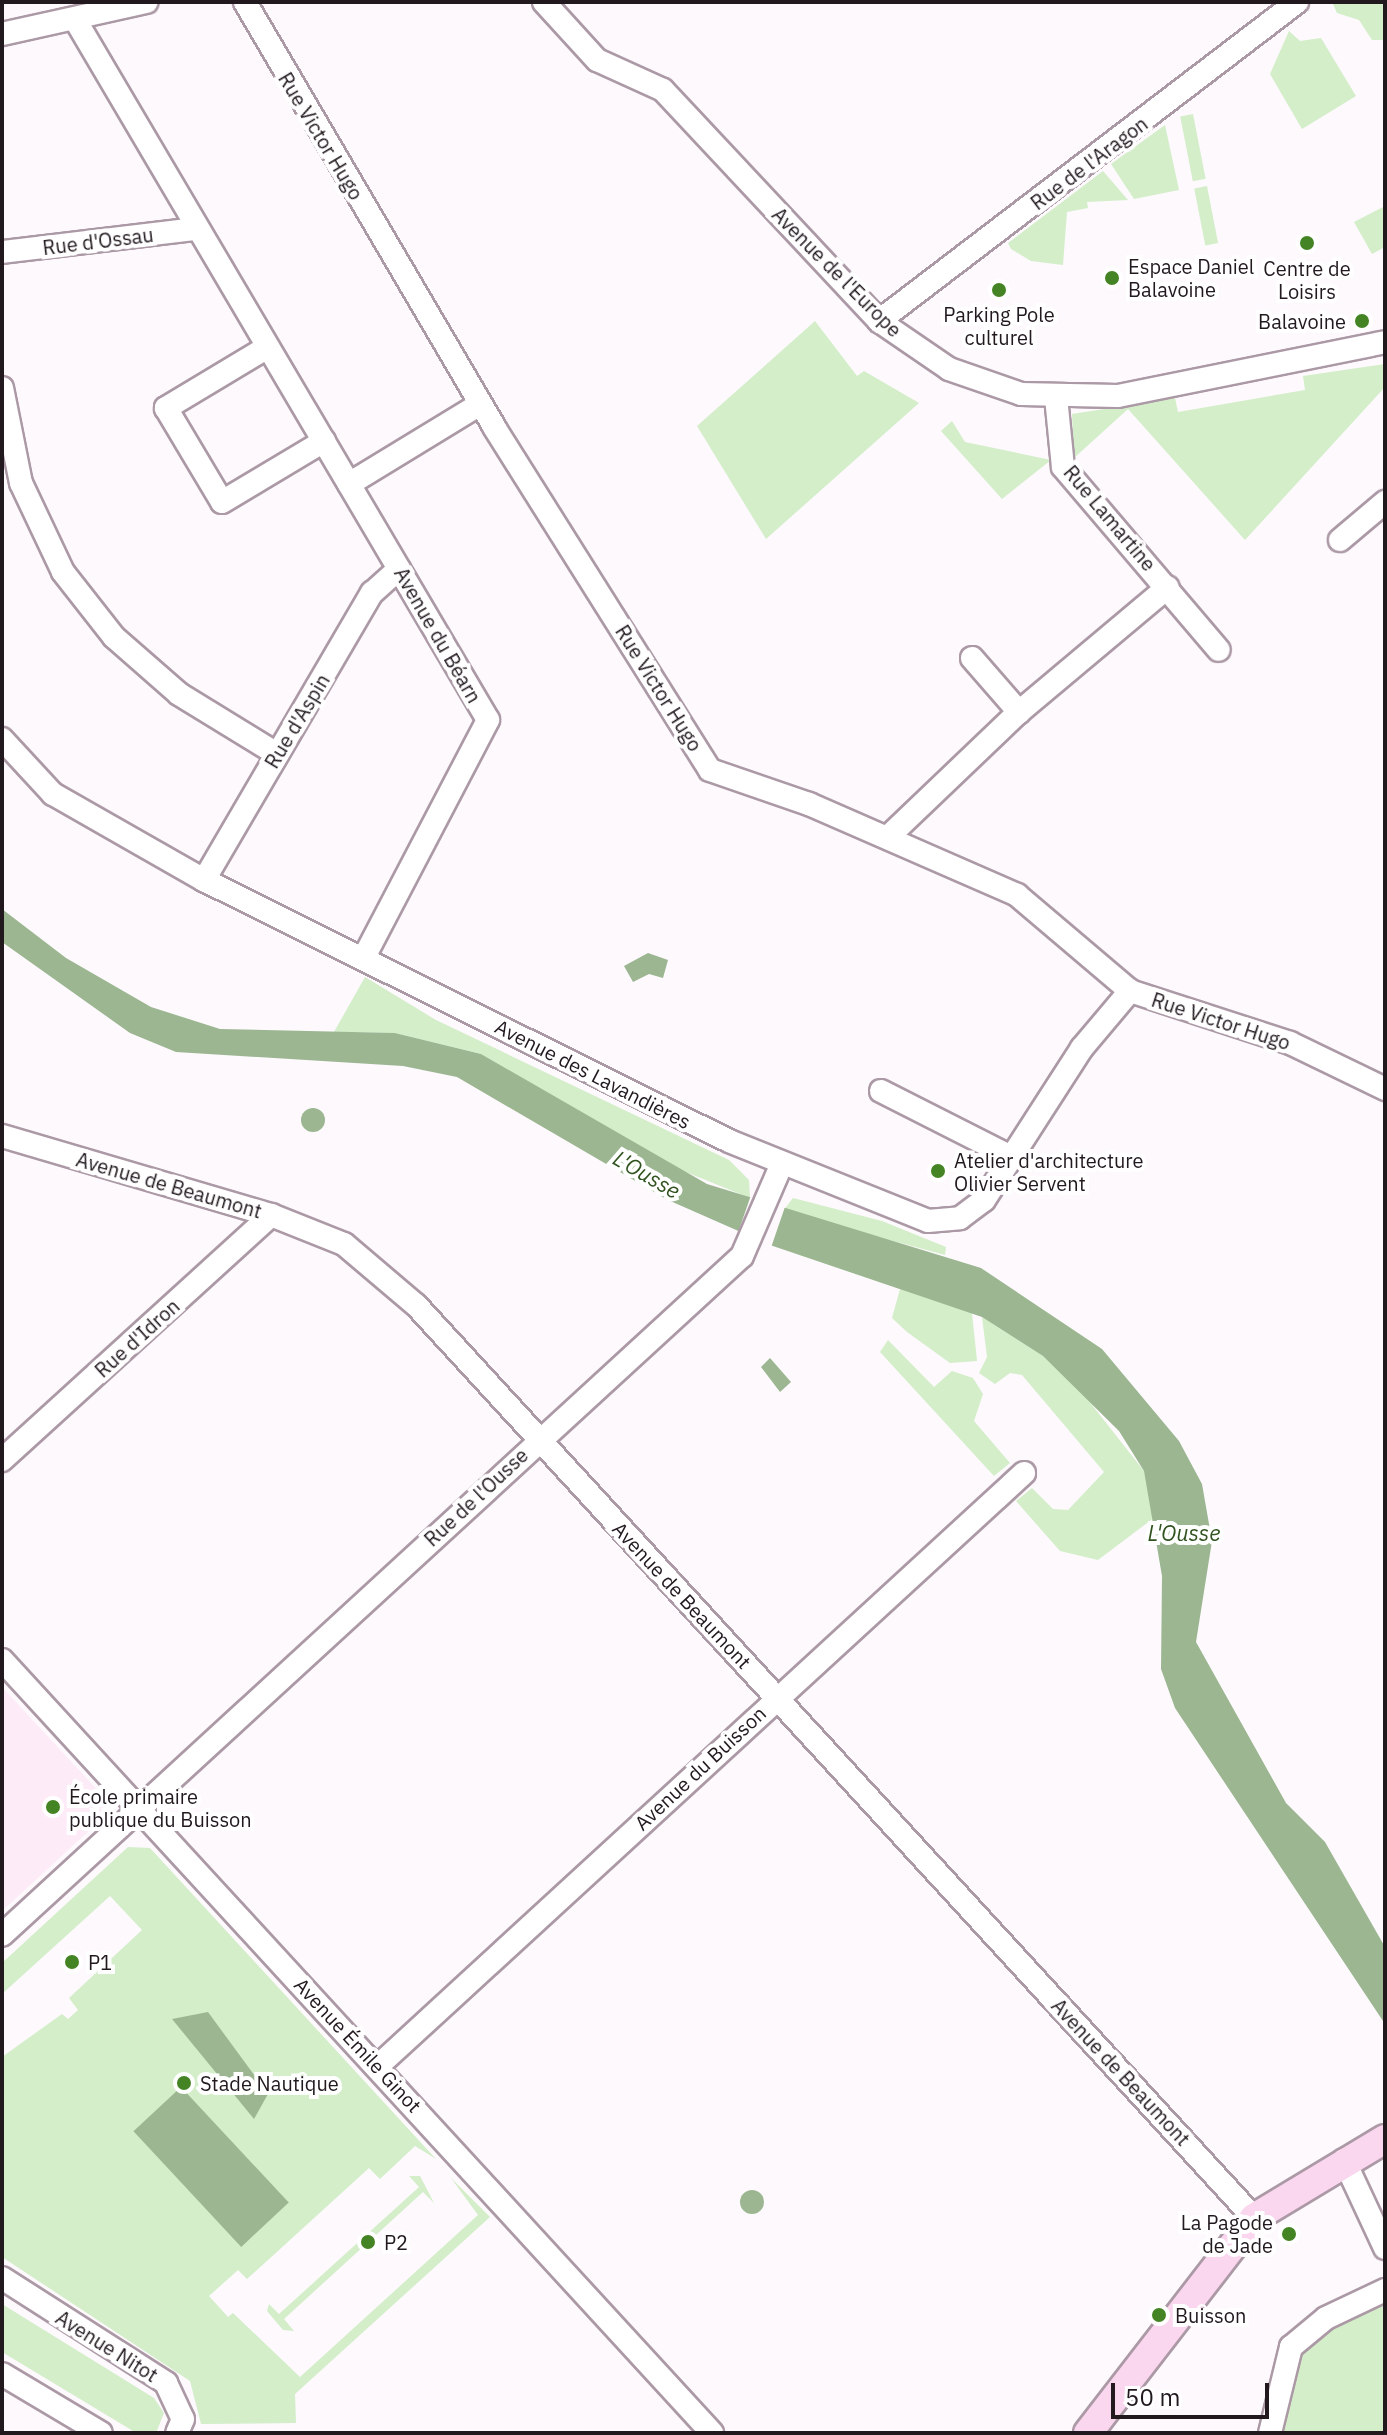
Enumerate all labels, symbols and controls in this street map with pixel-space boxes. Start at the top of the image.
street label: Rue Victor Hugo [274,68,368,204]
street label: Rue de l'Aragon [1026,111,1152,215]
street label: Avenue de l'Europe [767,202,907,342]
street label: Rue d'Ossau [41,222,155,260]
marker: Centre de Loisirs [1298,234,1316,252]
place label: Espace Daniel Balavoine [1128,254,1254,301]
place label: Centre de Loisirs [1263,256,1351,303]
marker: Espace Daniel Balavoine [1103,269,1121,287]
marker: Parking Pole culturel [990,281,1008,299]
place label: Parking Pole culturel [943,302,1055,349]
place label: Balavoine [1258,309,1346,333]
marker: Balavoine [1353,312,1371,330]
street label: Rue Lamartine [1059,460,1161,576]
street label: Avenue du Béarn [389,563,487,707]
street label: Rue Victor Hugo [611,620,707,756]
street label: Rue d'Aspin [259,669,335,773]
street label: Rue Victor Hugo [1149,987,1293,1055]
street label: Avenue des Lavandières [491,1014,695,1134]
water label: L'Ousse [609,1144,685,1204]
street label: Avenue de Beaumont [73,1147,265,1223]
place label: Atelier d'architecture Olivier Servent [954,1148,1143,1195]
marker: Atelier d'architecture Olivier Servent [929,1162,947,1180]
street label: Rue d'Idron [90,1294,184,1382]
street label: Rue de l'Ousse [419,1443,533,1551]
street label: Avenue de Beaumont [608,1517,756,1673]
water label: L'Ousse [1148,1520,1220,1546]
street label: Avenue du Buisson [629,1701,771,1835]
place label: École primaire publique du Buisson [69,1784,252,1831]
marker: École primaire publique du Buisson [44,1798,62,1816]
place label: P1 [88,1950,112,1974]
marker: P1 [63,1953,81,1971]
street label: Avenue Émile Ginot [289,1973,427,2117]
street label: Avenue de Beaumont [1047,1994,1195,2150]
place label: Stade Nautique [200,2071,339,2095]
marker: Stade Nautique [175,2074,193,2092]
place label: La Pagode de Jade [1181,2210,1273,2257]
marker: La Pagode de Jade [1280,2225,1298,2243]
place label: P2 [384,2230,408,2254]
marker: P2 [359,2233,377,2251]
place label: Buisson [1175,2303,1246,2327]
street label: Avenue Nitot [52,2305,162,2387]
marker: Buisson [1150,2306,1168,2324]
scale bar [1115,2367,1273,2417]
text: 50 m [1125,2381,1180,2413]

